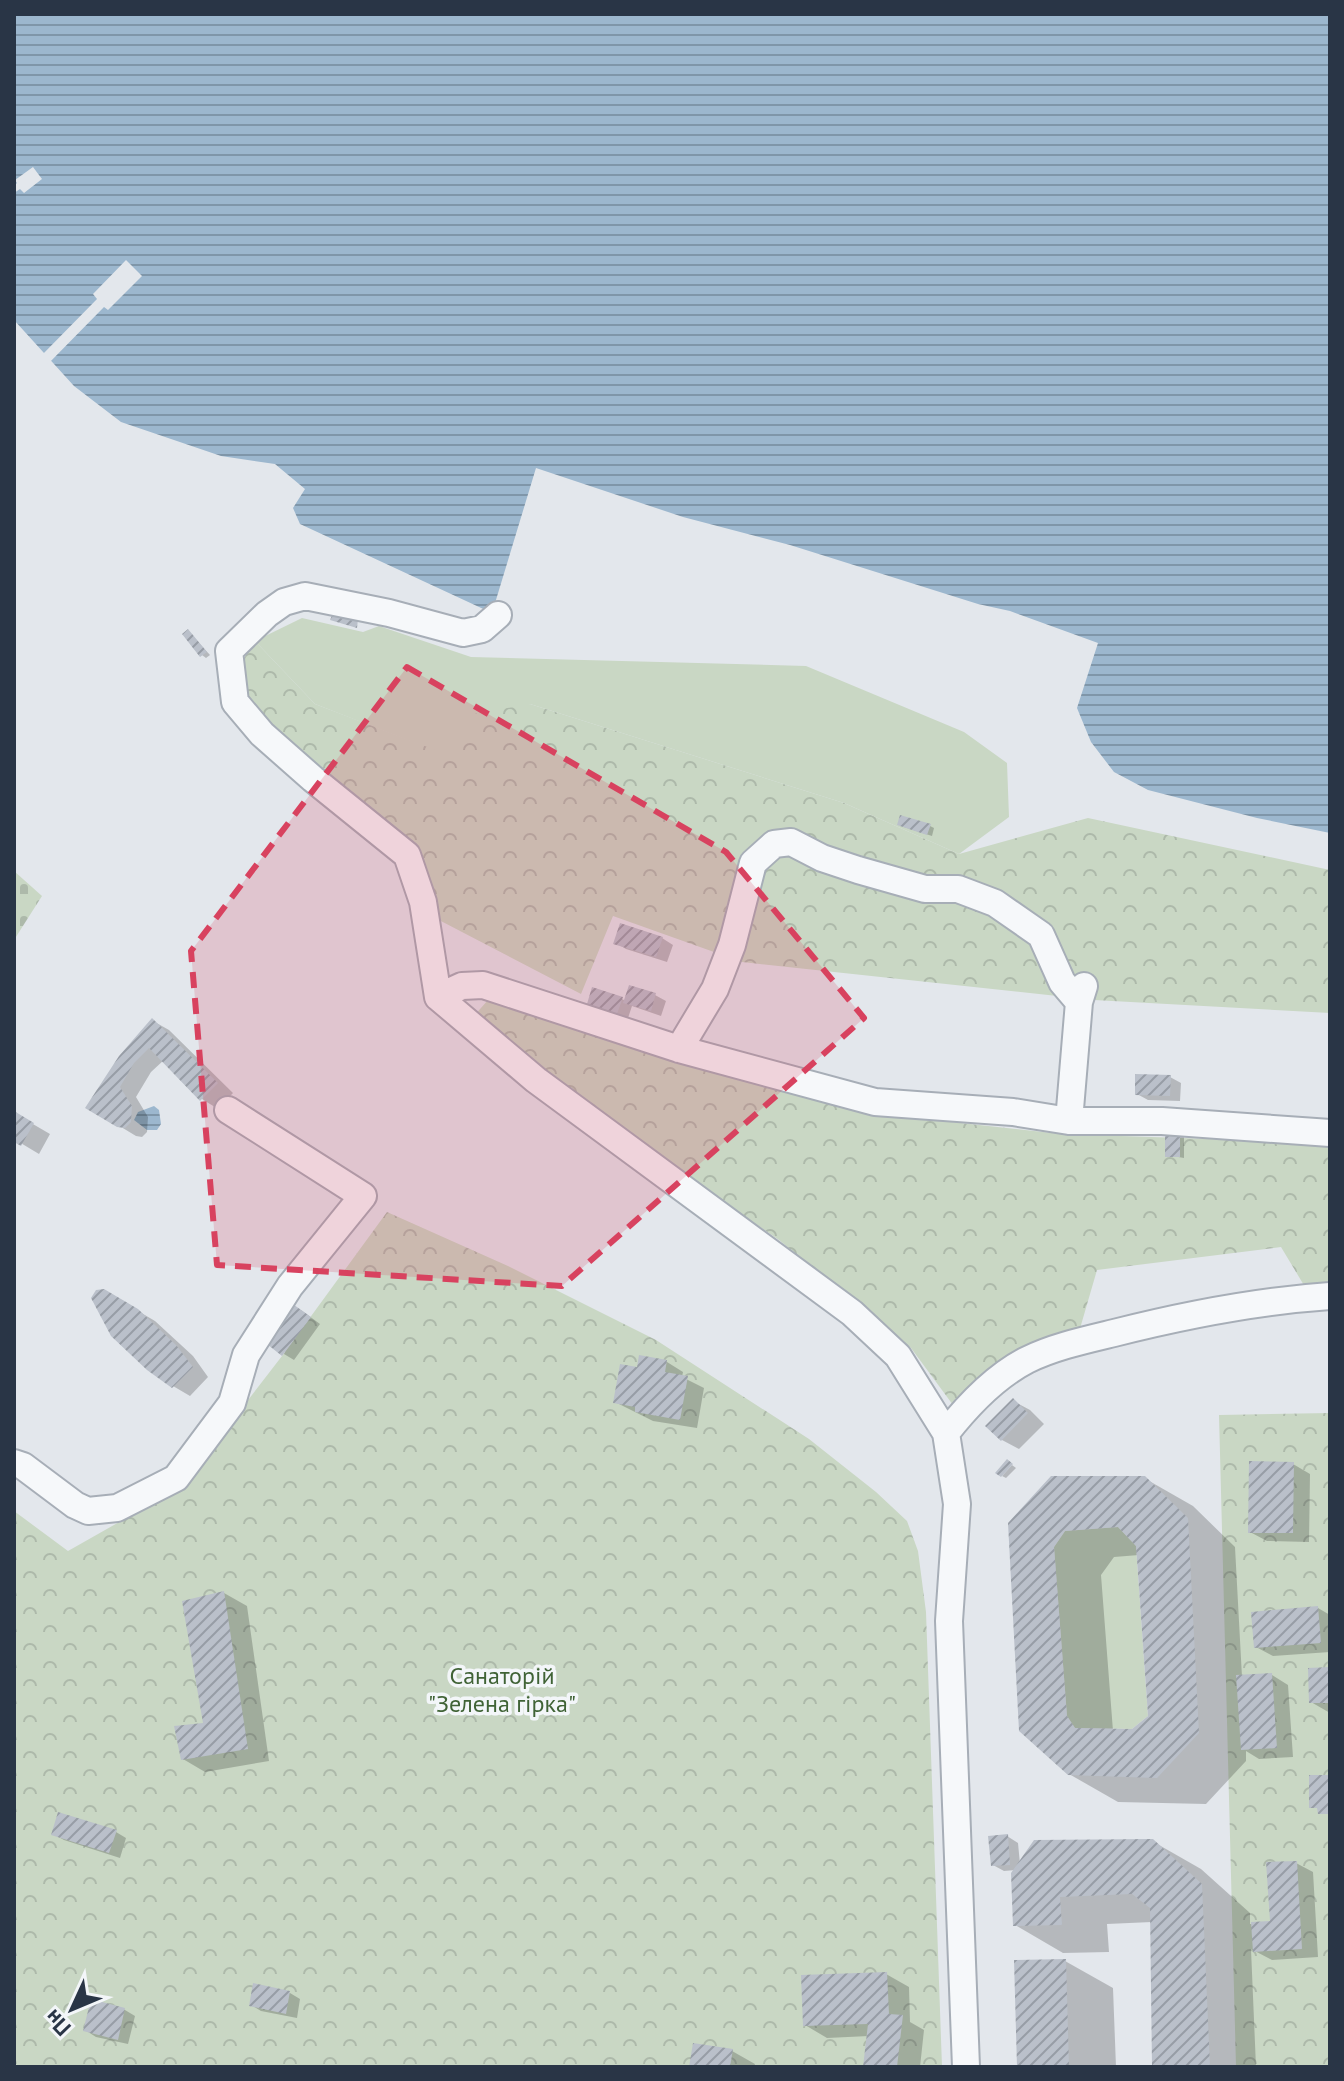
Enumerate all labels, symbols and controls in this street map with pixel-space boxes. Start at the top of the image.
park label: Санаторій "Зелена гірка" [428,1660,576,1719]
north arrow [32,1969,112,2049]
text: Пн [39,2004,77,2042]

